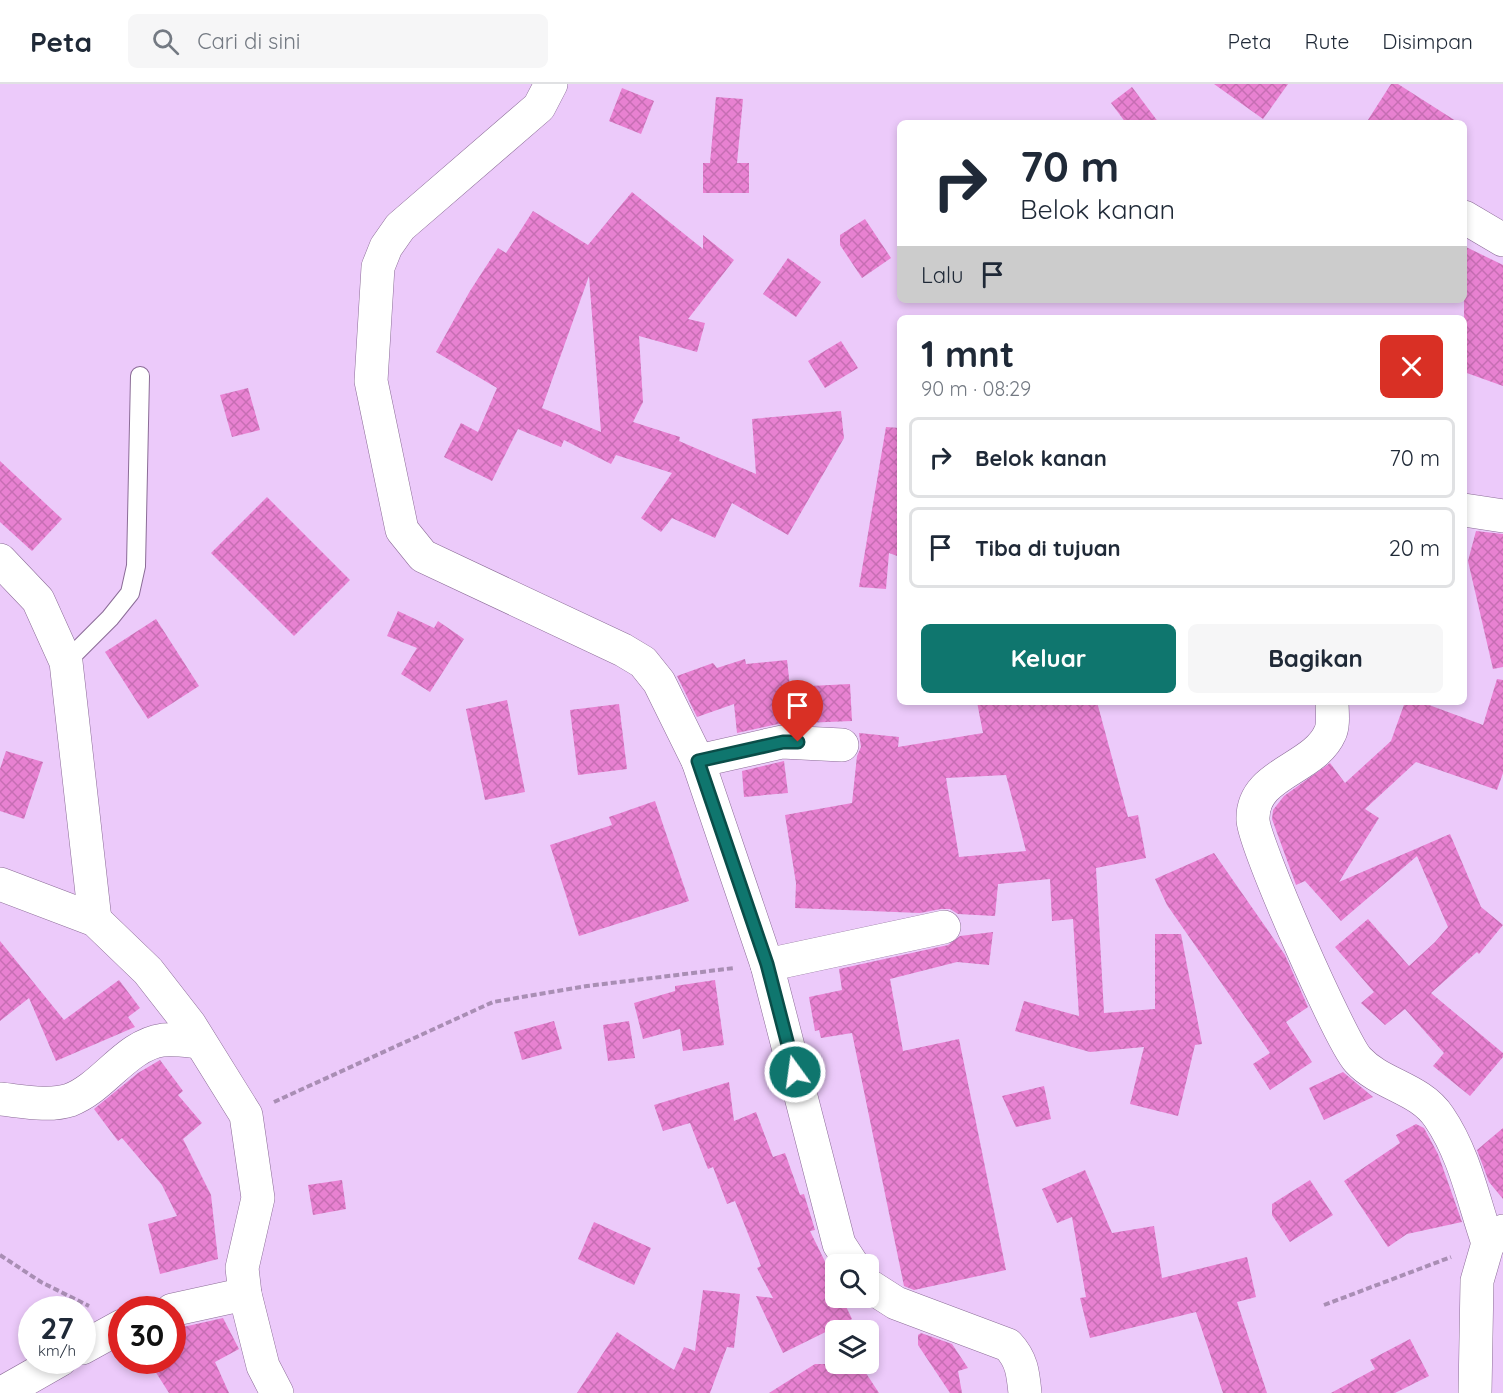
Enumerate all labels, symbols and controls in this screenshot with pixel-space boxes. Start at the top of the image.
search box [128,14,548,68]
text: Peta [30,24,92,59]
icon: search [149,25,182,58]
text: Cari di sini [197,27,301,55]
text: Peta [1228,28,1272,54]
text: Rute [1305,28,1349,54]
text: Disimpan [1382,28,1473,54]
text: 70 m [1020,140,1119,193]
icon: right [921,144,999,222]
text: Belok kanan [1020,192,1175,226]
icon: arrive [976,258,1009,291]
text: Lalu [921,261,964,289]
text: 1 mnt [921,331,1014,376]
button: close [1380,335,1443,398]
text: 90 m · 08:29 [921,376,1031,401]
icon: right [924,441,957,474]
text: Belok kanan [975,444,1107,472]
text: 70 m [1390,444,1440,472]
icon: arrive [924,531,957,564]
text: Tiba di tujuan [975,534,1121,562]
text: 20 m [1389,534,1440,562]
button: Keluar [921,624,1176,693]
button: Bagikan [1188,624,1443,693]
pin [772,680,823,742]
icon: arrive [781,689,814,722]
position arrow [763,1040,827,1104]
map controls [825,1254,879,1374]
button: search [825,1254,879,1308]
speed limit sign: 30 [108,1296,186,1374]
text: 27 [40,1309,74,1347]
button: layers [825,1320,879,1374]
text: km/h [38,1341,76,1360]

